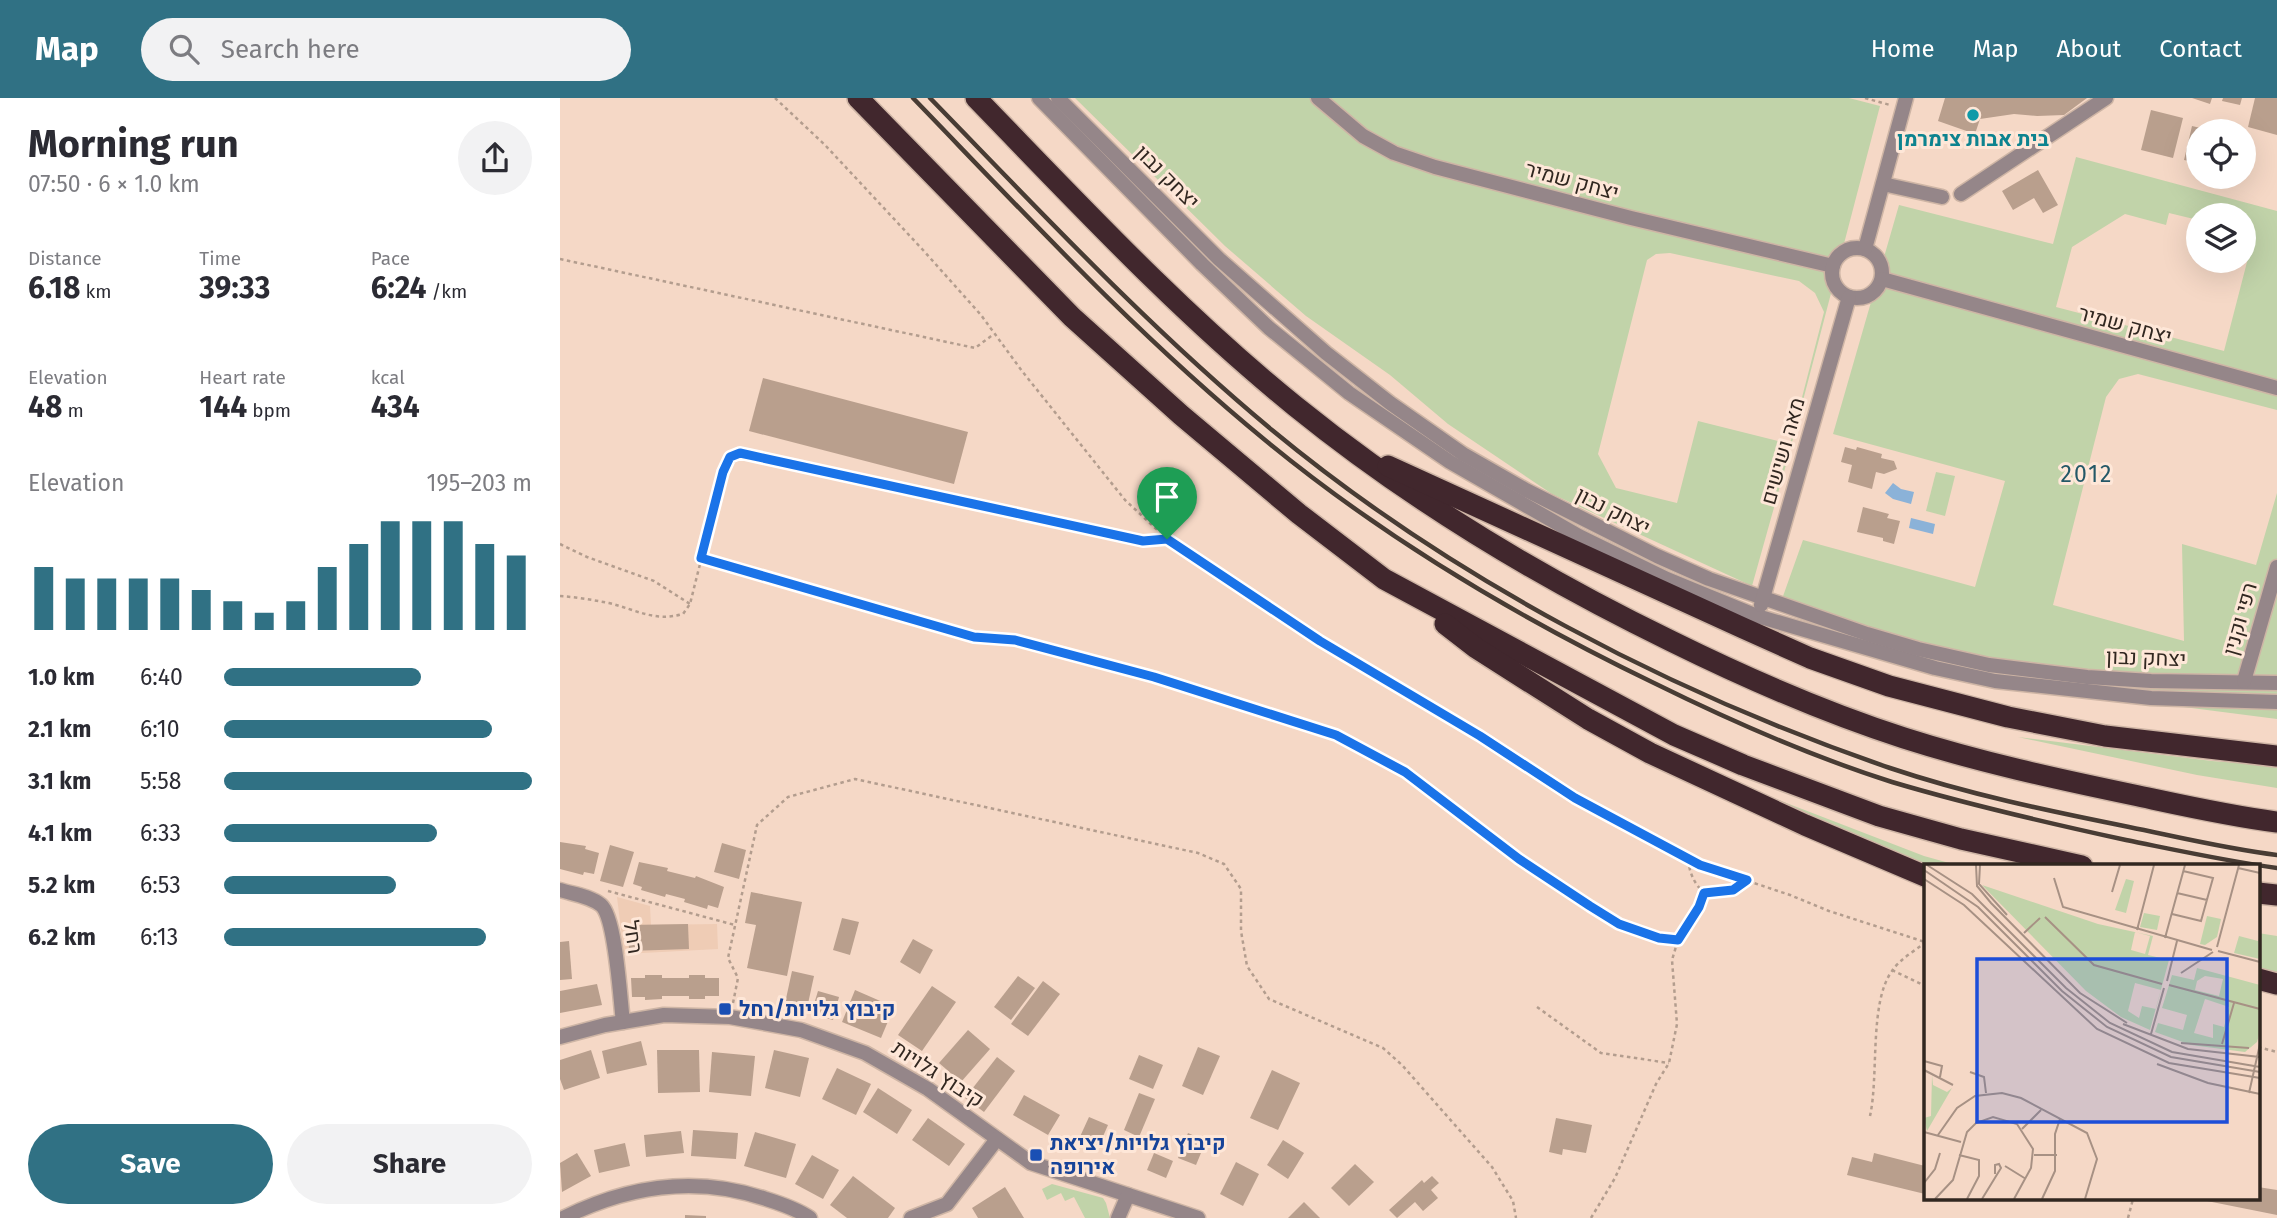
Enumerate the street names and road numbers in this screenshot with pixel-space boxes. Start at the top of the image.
street label: יצחק נבון [1129,139,1205,215]
street label: יצחק שמיר [1522,156,1622,206]
street label: יצחק שמיר [2075,300,2175,350]
street label: מאה ושישים [1755,394,1811,508]
street label: יצחק נבון [1571,481,1655,541]
street label: רפי וקנין [2217,580,2263,658]
street label: יצחק נבון [2106,644,2186,672]
street label: רחל [618,918,648,956]
street label: קיבוץ גלויות [887,1035,989,1113]

